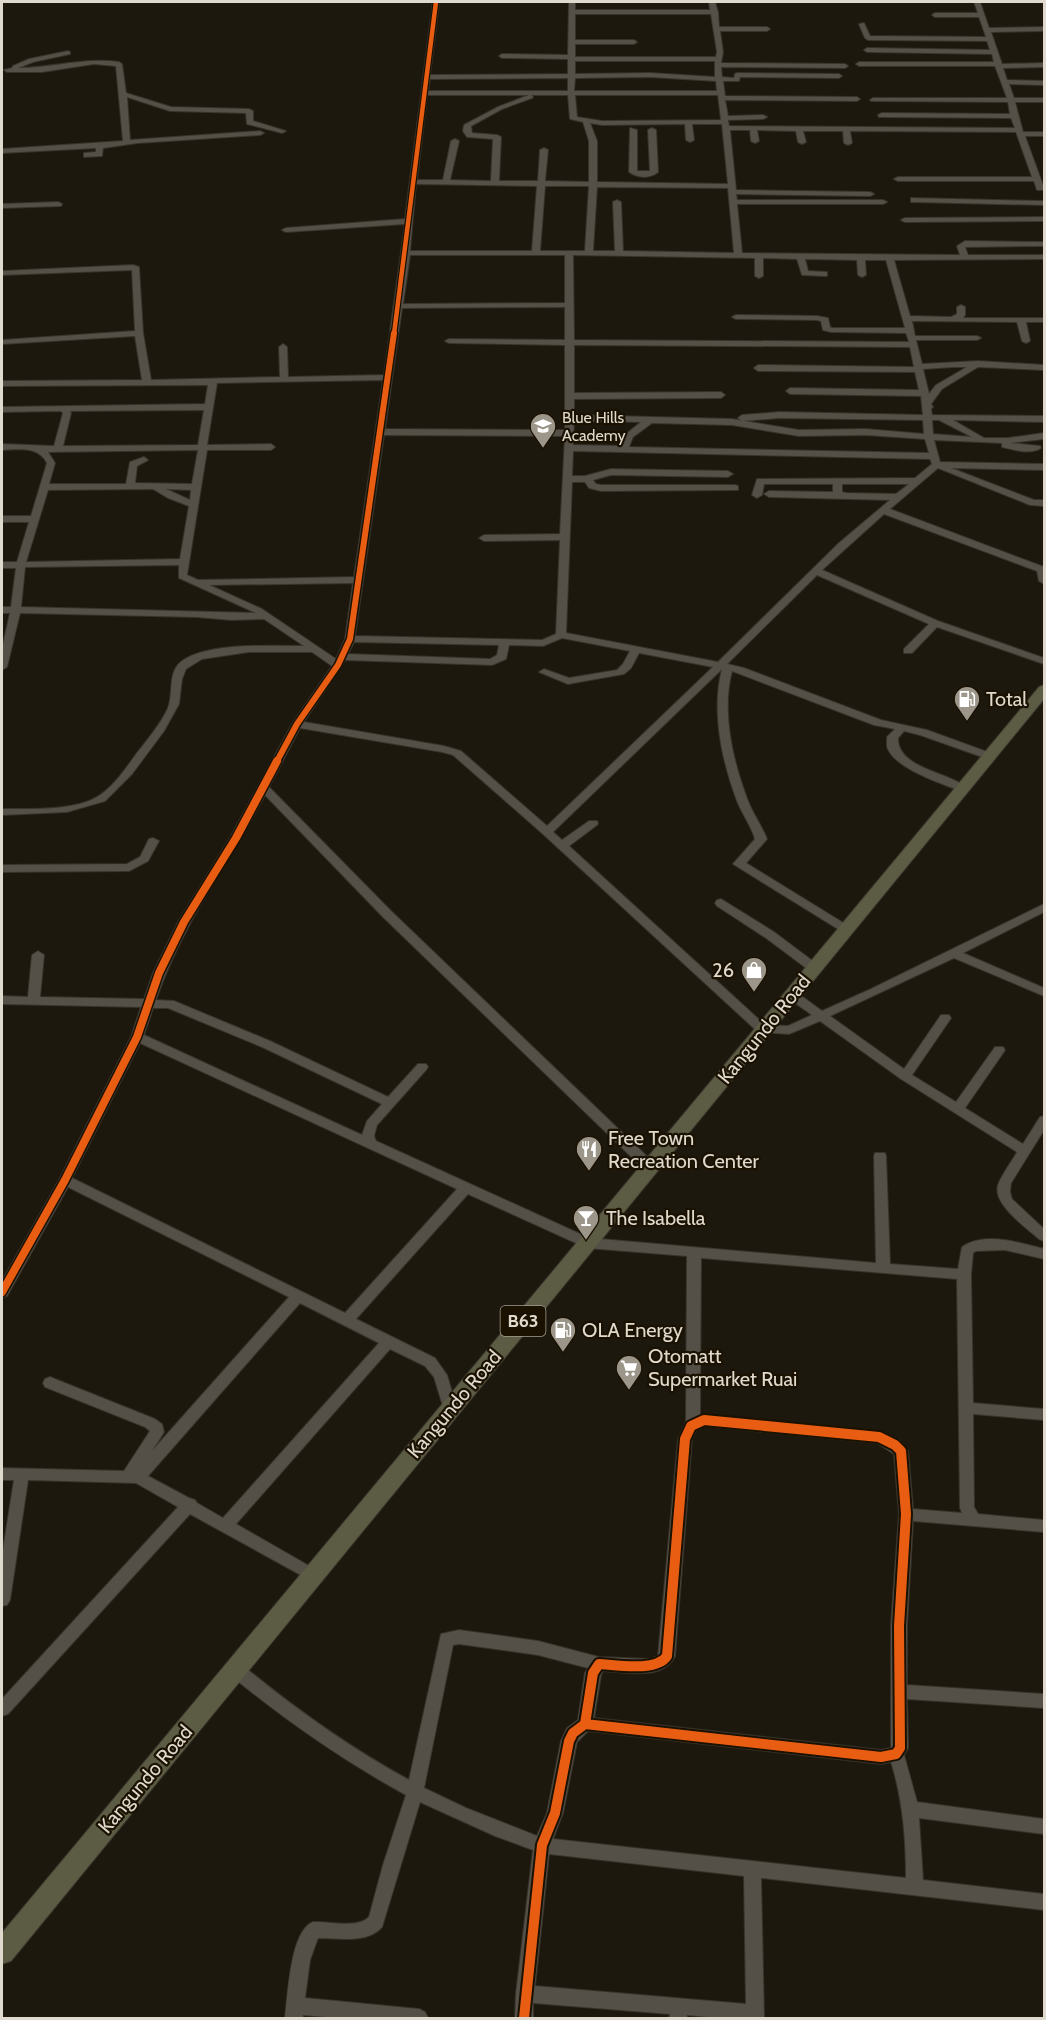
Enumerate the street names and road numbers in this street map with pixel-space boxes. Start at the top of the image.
street label: Kangundo Road [713,969,815,1089]
road number: B63 [500,1306,546,1336]
street label: Kangundo Road [402,1345,506,1463]
street label: Kangundo Road [93,1720,197,1838]

